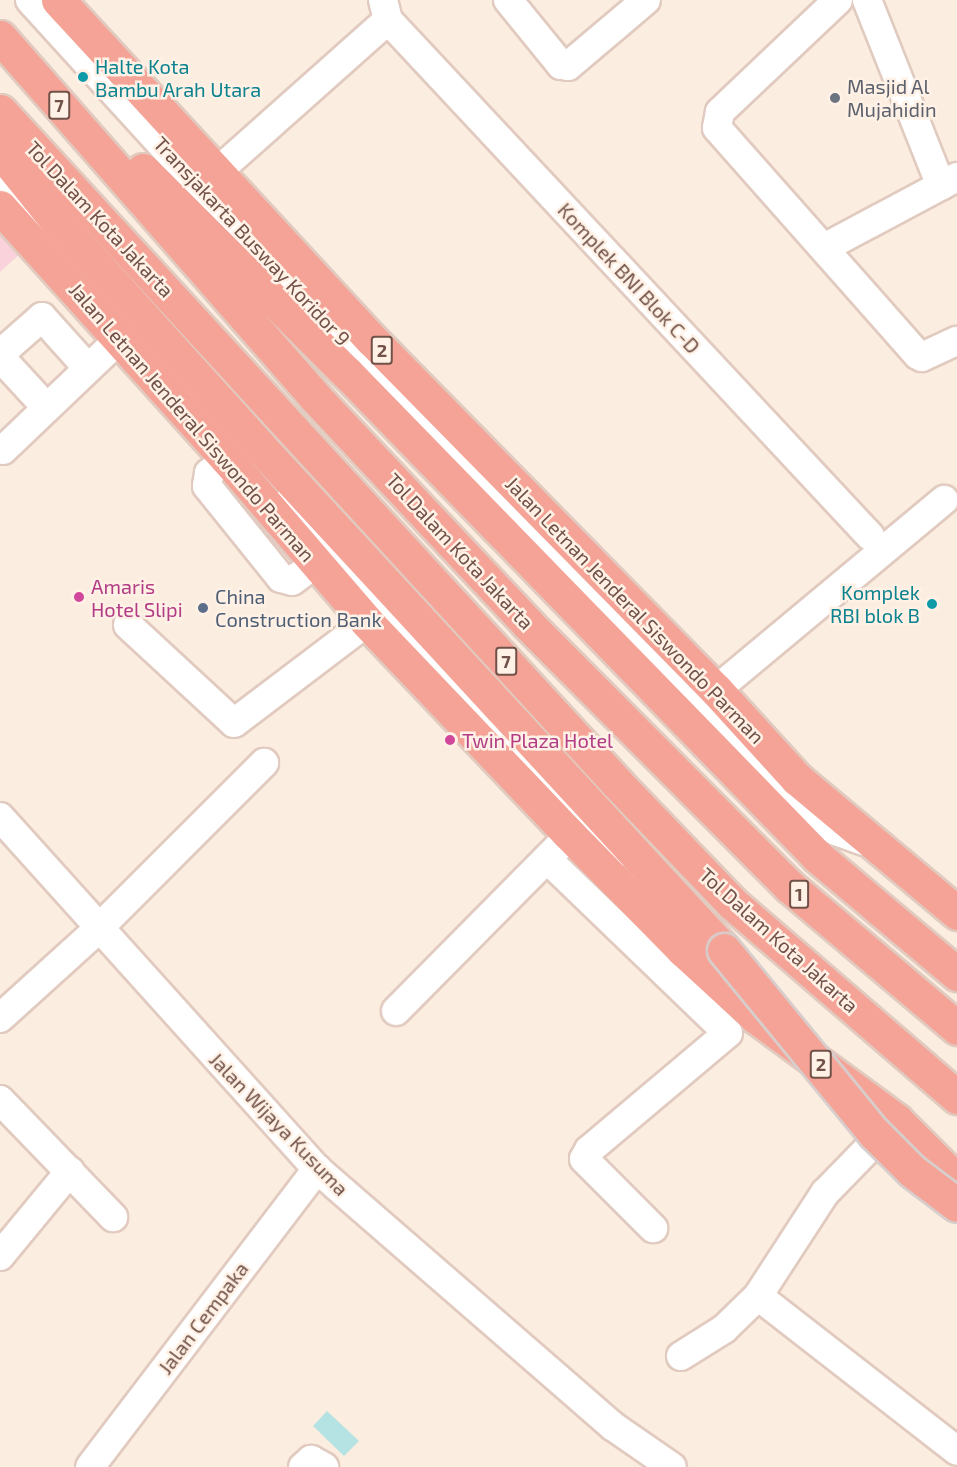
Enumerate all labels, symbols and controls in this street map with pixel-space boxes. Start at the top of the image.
place label: Halte Kota Bambu Arah Utara [95,54,262,101]
marker: Halte Kota Bambu Arah Utara [76,70,90,84]
place label: Masjid Al Mujahidin [847,74,937,121]
road number: 7 [47,90,71,120]
marker: Masjid Al Mujahidin [828,91,842,105]
street label: Transjakarta Busway Koridor 9 [148,131,356,351]
street label: Tol Dalam Kota Jakarta [21,136,179,302]
street label: Komplek BNI Blok C-D [553,198,705,358]
street label: Jalan Letnan Jenderal Siswondo Parman [64,277,320,567]
road number: 2 [370,335,394,365]
street label: Tol Dalam Kota Jakarta [381,468,539,634]
street label: Jalan Letnan Jenderal Siswondo Parman [500,471,770,749]
place label: Amaris Hotel Slipi [91,574,183,621]
place label: Komplek RBI blok B [830,580,920,627]
place label: China Construction Bank [215,584,382,631]
marker: Amaris Hotel Slipi [72,590,86,604]
marker: Komplek RBI blok B [925,597,939,611]
marker: China Construction Bank [196,601,210,615]
road number: 7 [494,646,518,676]
place label: Twin Plaza Hotel [462,728,613,752]
marker: Twin Plaza Hotel [443,733,457,747]
street label: Tol Dalam Kota Jakarta [694,862,864,1018]
road number: 1 [788,879,810,909]
street label: Jalan Wijaya Kusuma [204,1047,354,1201]
road number: 2 [809,1049,833,1079]
street label: Jalan Cempaka [153,1257,253,1379]

